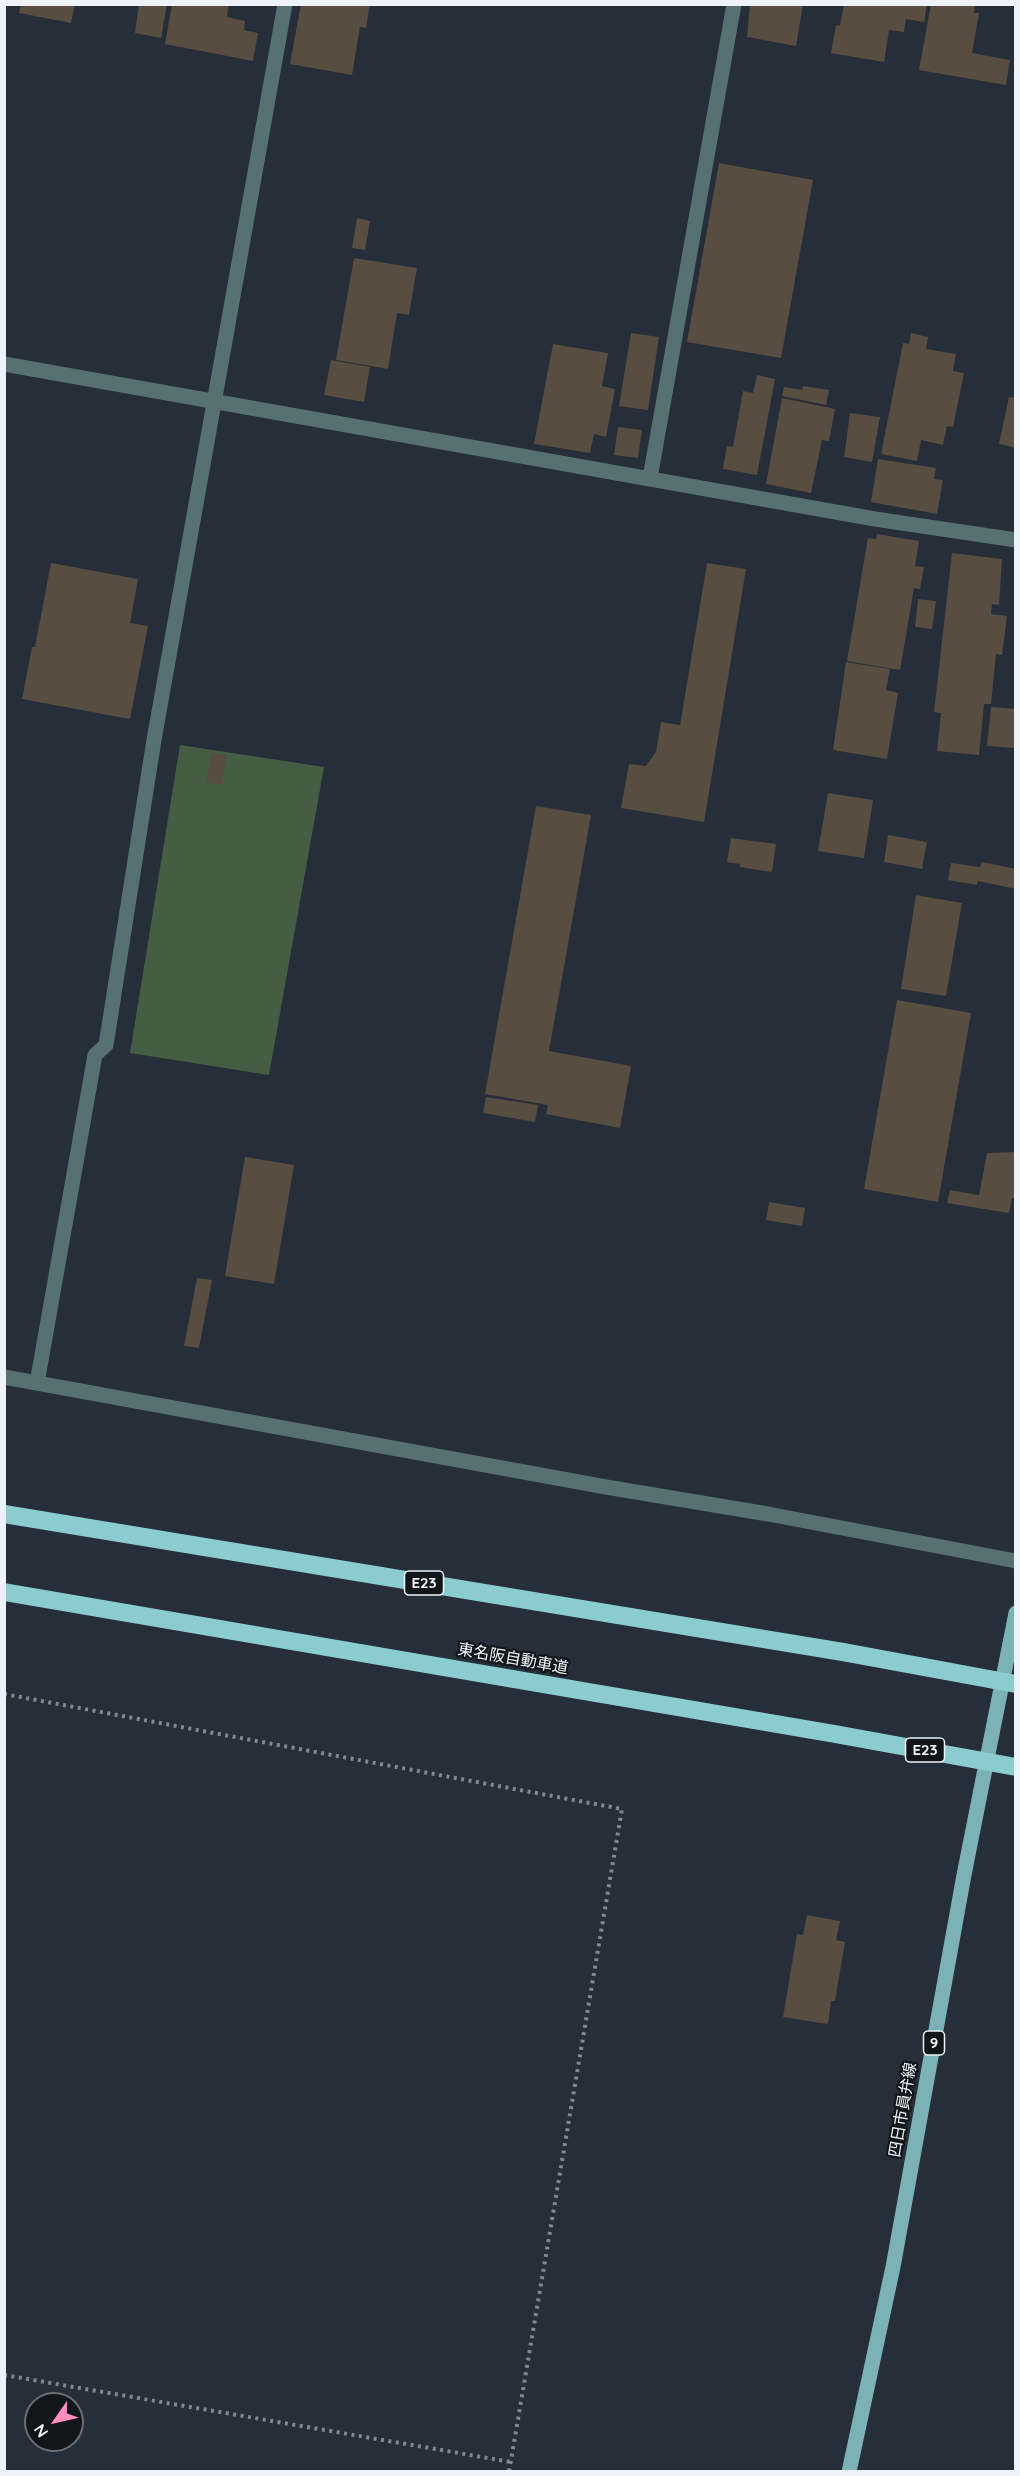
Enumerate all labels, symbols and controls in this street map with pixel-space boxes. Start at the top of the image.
road number: E23 [404,1571,444,1595]
street label: 東名阪自動車道 [456,1640,570,1678]
road number: E23 [906,1738,944,1762]
road number: 9 [924,2031,944,2055]
street label: 四日市員弁線 [885,2061,921,2159]
north arrow [24,2392,84,2452]
text: N [29,2420,52,2441]

